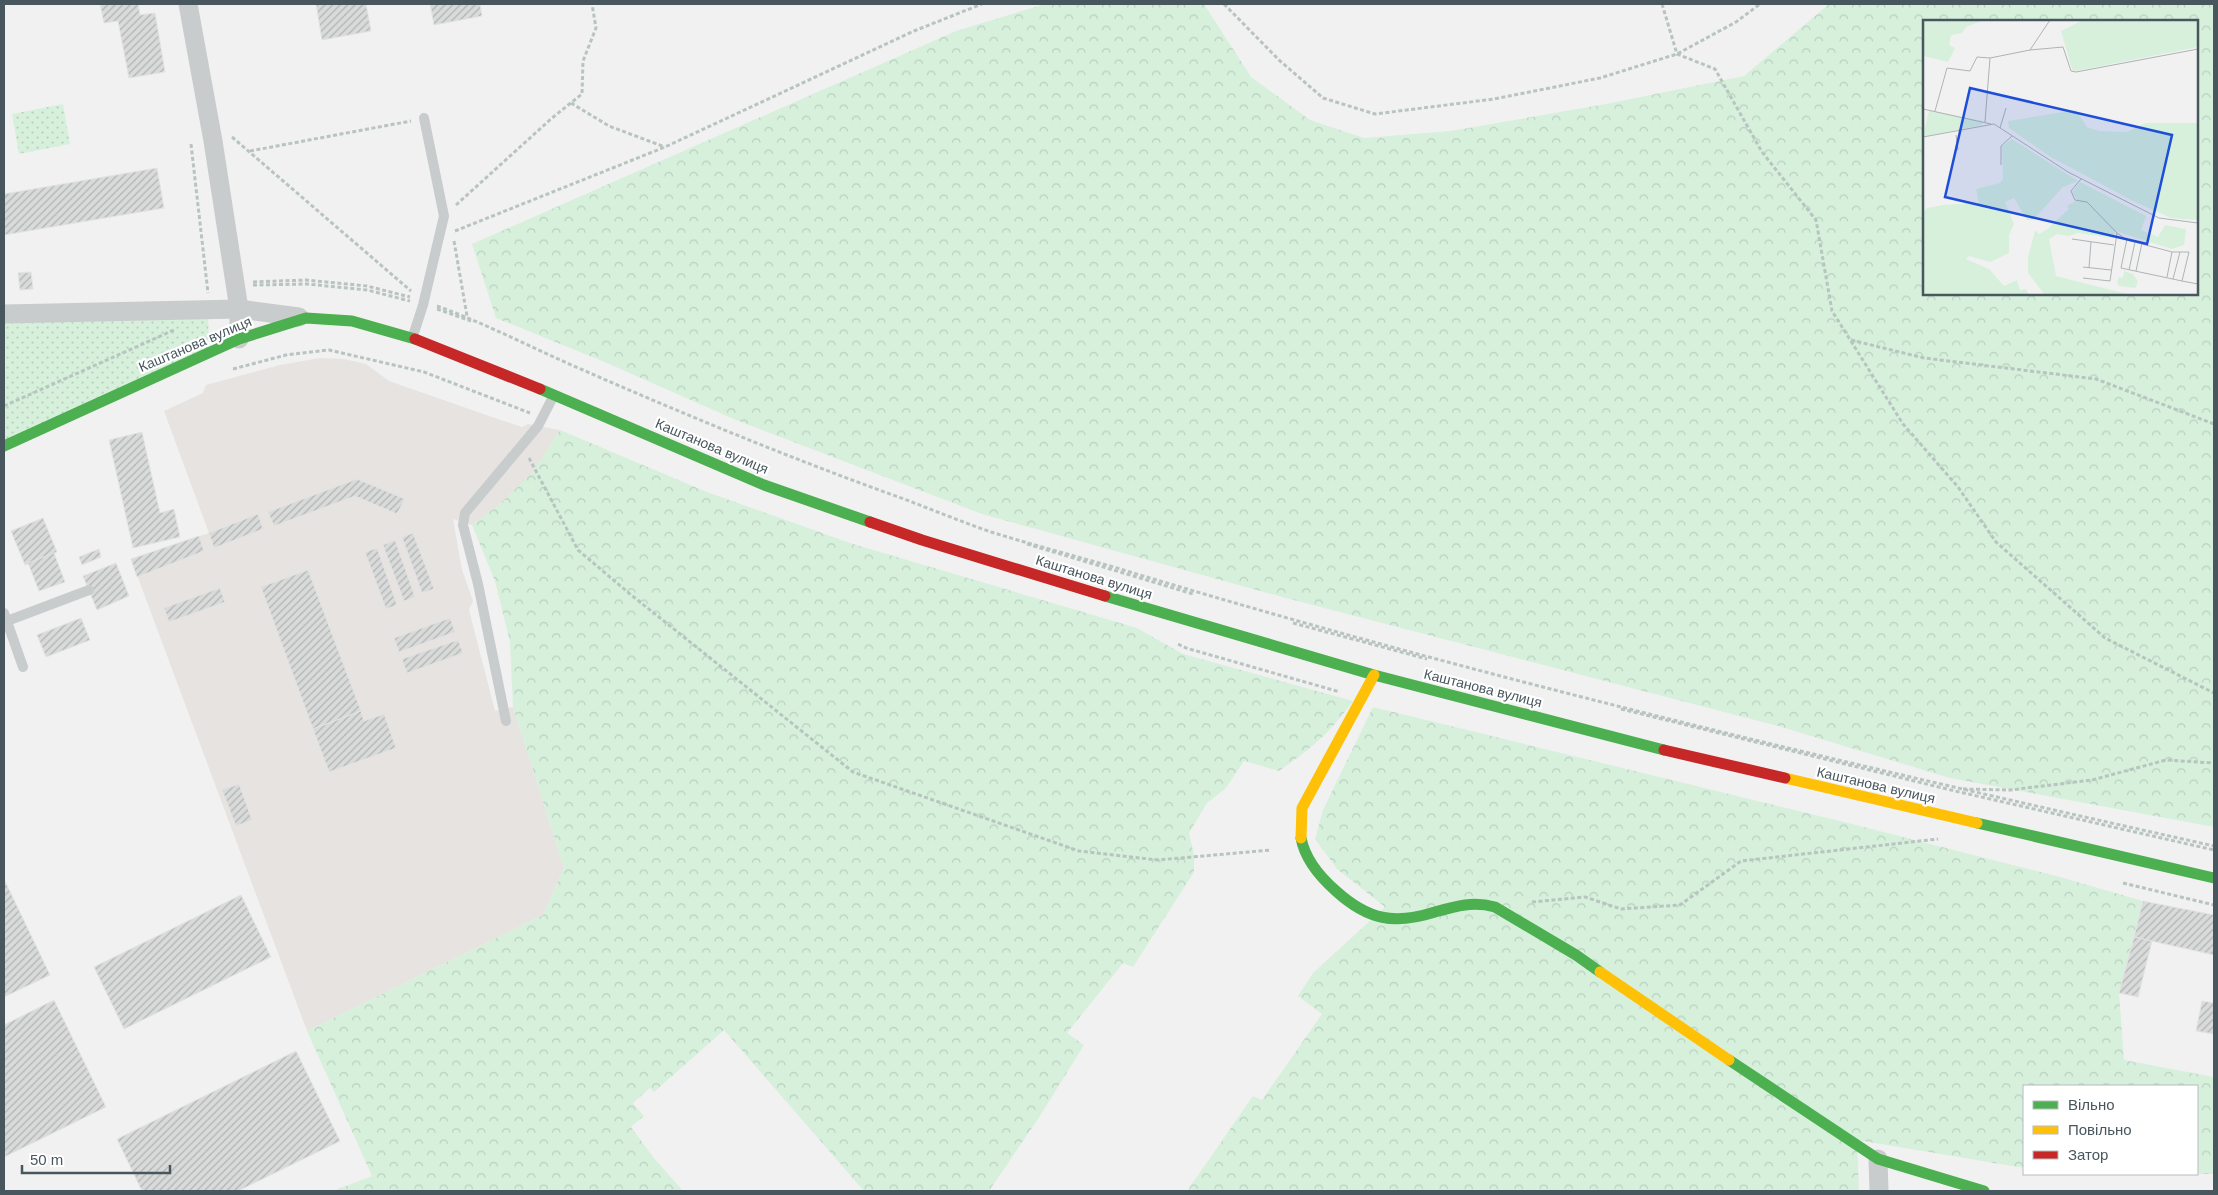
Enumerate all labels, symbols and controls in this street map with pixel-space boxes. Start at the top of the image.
inset map [1923,20,2198,295]
street label: Каштанова вулиця [136,313,254,375]
street label: Каштанова вулиця [653,415,771,477]
street label: Каштанова вулиця [1034,552,1154,602]
street label: Каштанова вулиця [1422,666,1544,710]
street label: Каштанова вулиця [1815,764,1937,806]
legend [2023,1085,2198,1175]
text: Вільно [2068,1096,2115,1113]
text: Повільно [2068,1121,2132,1138]
scale bar [22,1142,170,1174]
text: Затор [2068,1146,2108,1163]
text: 50 m [30,1151,63,1168]

